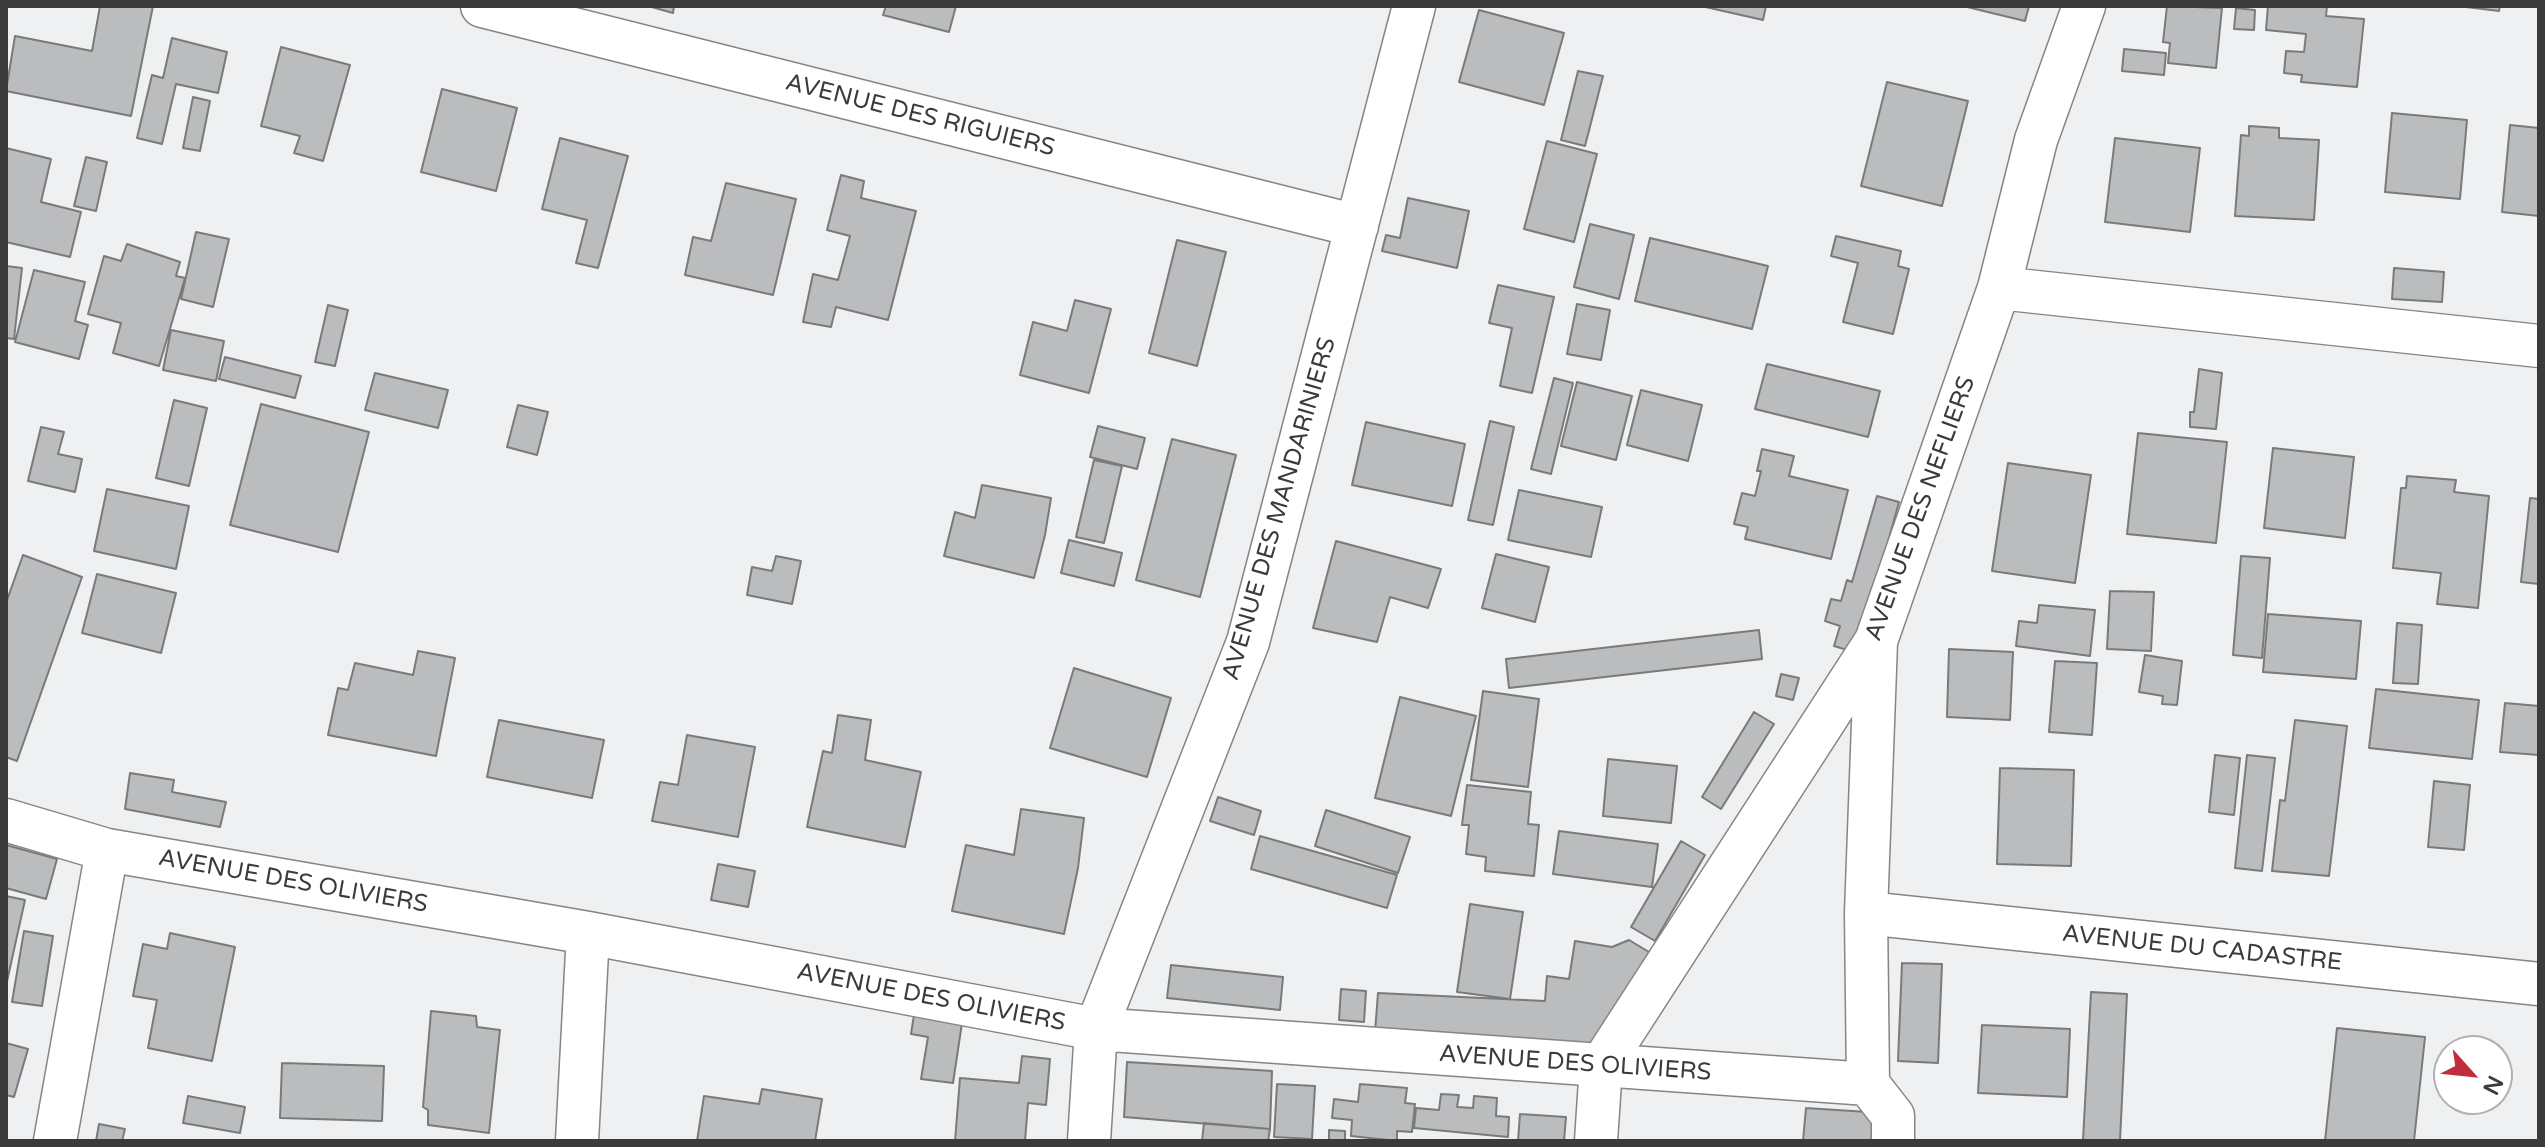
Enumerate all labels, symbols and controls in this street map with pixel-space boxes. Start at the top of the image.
street label: AVENUE DES RIGUIERS [782,69,1058,163]
street label: AVENUE DES MANDARINIERS [1217,334,1343,684]
street label: AVENUE DES NEFLIERS [1860,373,1982,645]
street label: AVENUE DES OLIVIERS [156,844,430,920]
street label: AVENUE DU CADASTRE [2061,920,2343,978]
street label: AVENUE DES OLIVIERS [794,958,1068,1038]
north arrow [2433,1035,2513,1115]
street label: AVENUE DES OLIVIERS [1438,1040,1712,1088]
text: N [2477,1071,2508,1099]

